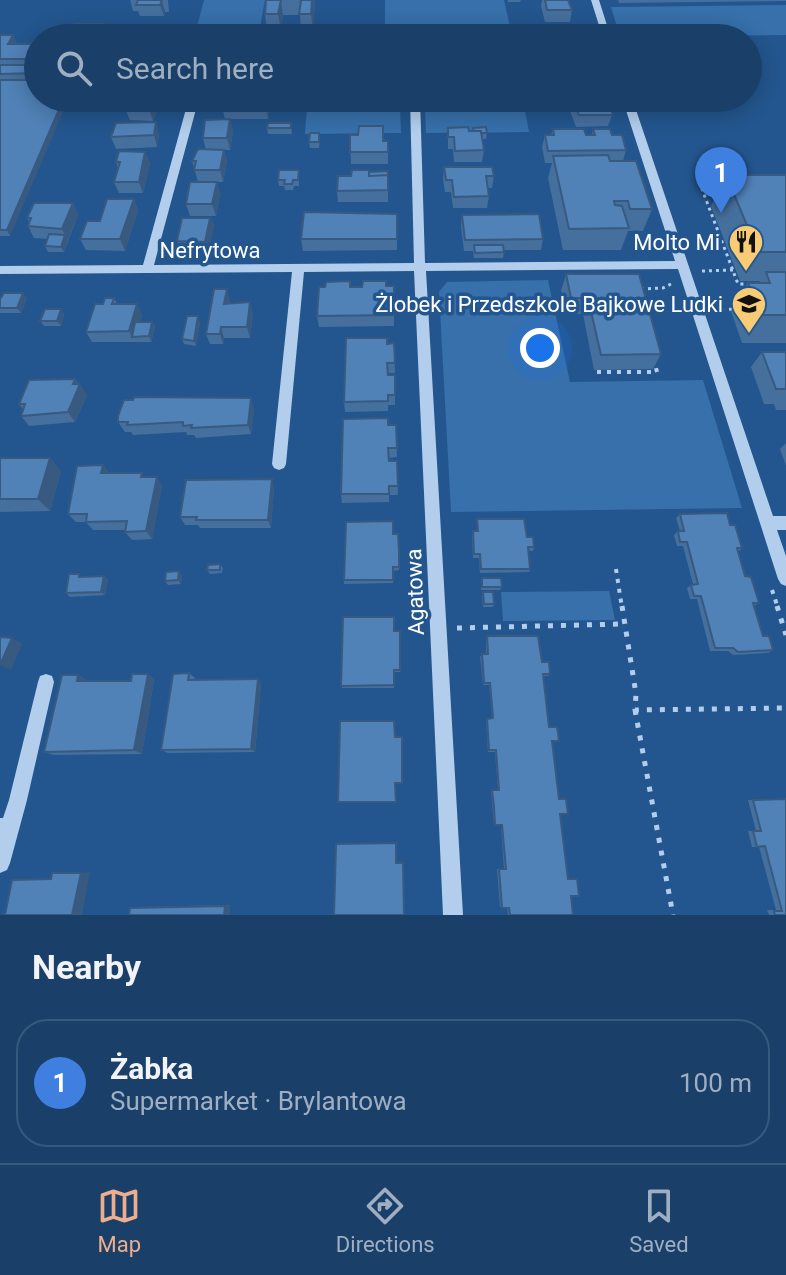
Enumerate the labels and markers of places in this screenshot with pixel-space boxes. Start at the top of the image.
pin: 1 [695,147,747,213]
restaurant icon: Molto Mi [727,223,765,273]
place label: Molto Mi [633,230,720,255]
school or university icon: Żlobek i Przedszkole Bajkowe Ludki [730,285,768,335]
place label: Żlobek i Przedszkole Bajkowe Ludki [375,292,723,317]

